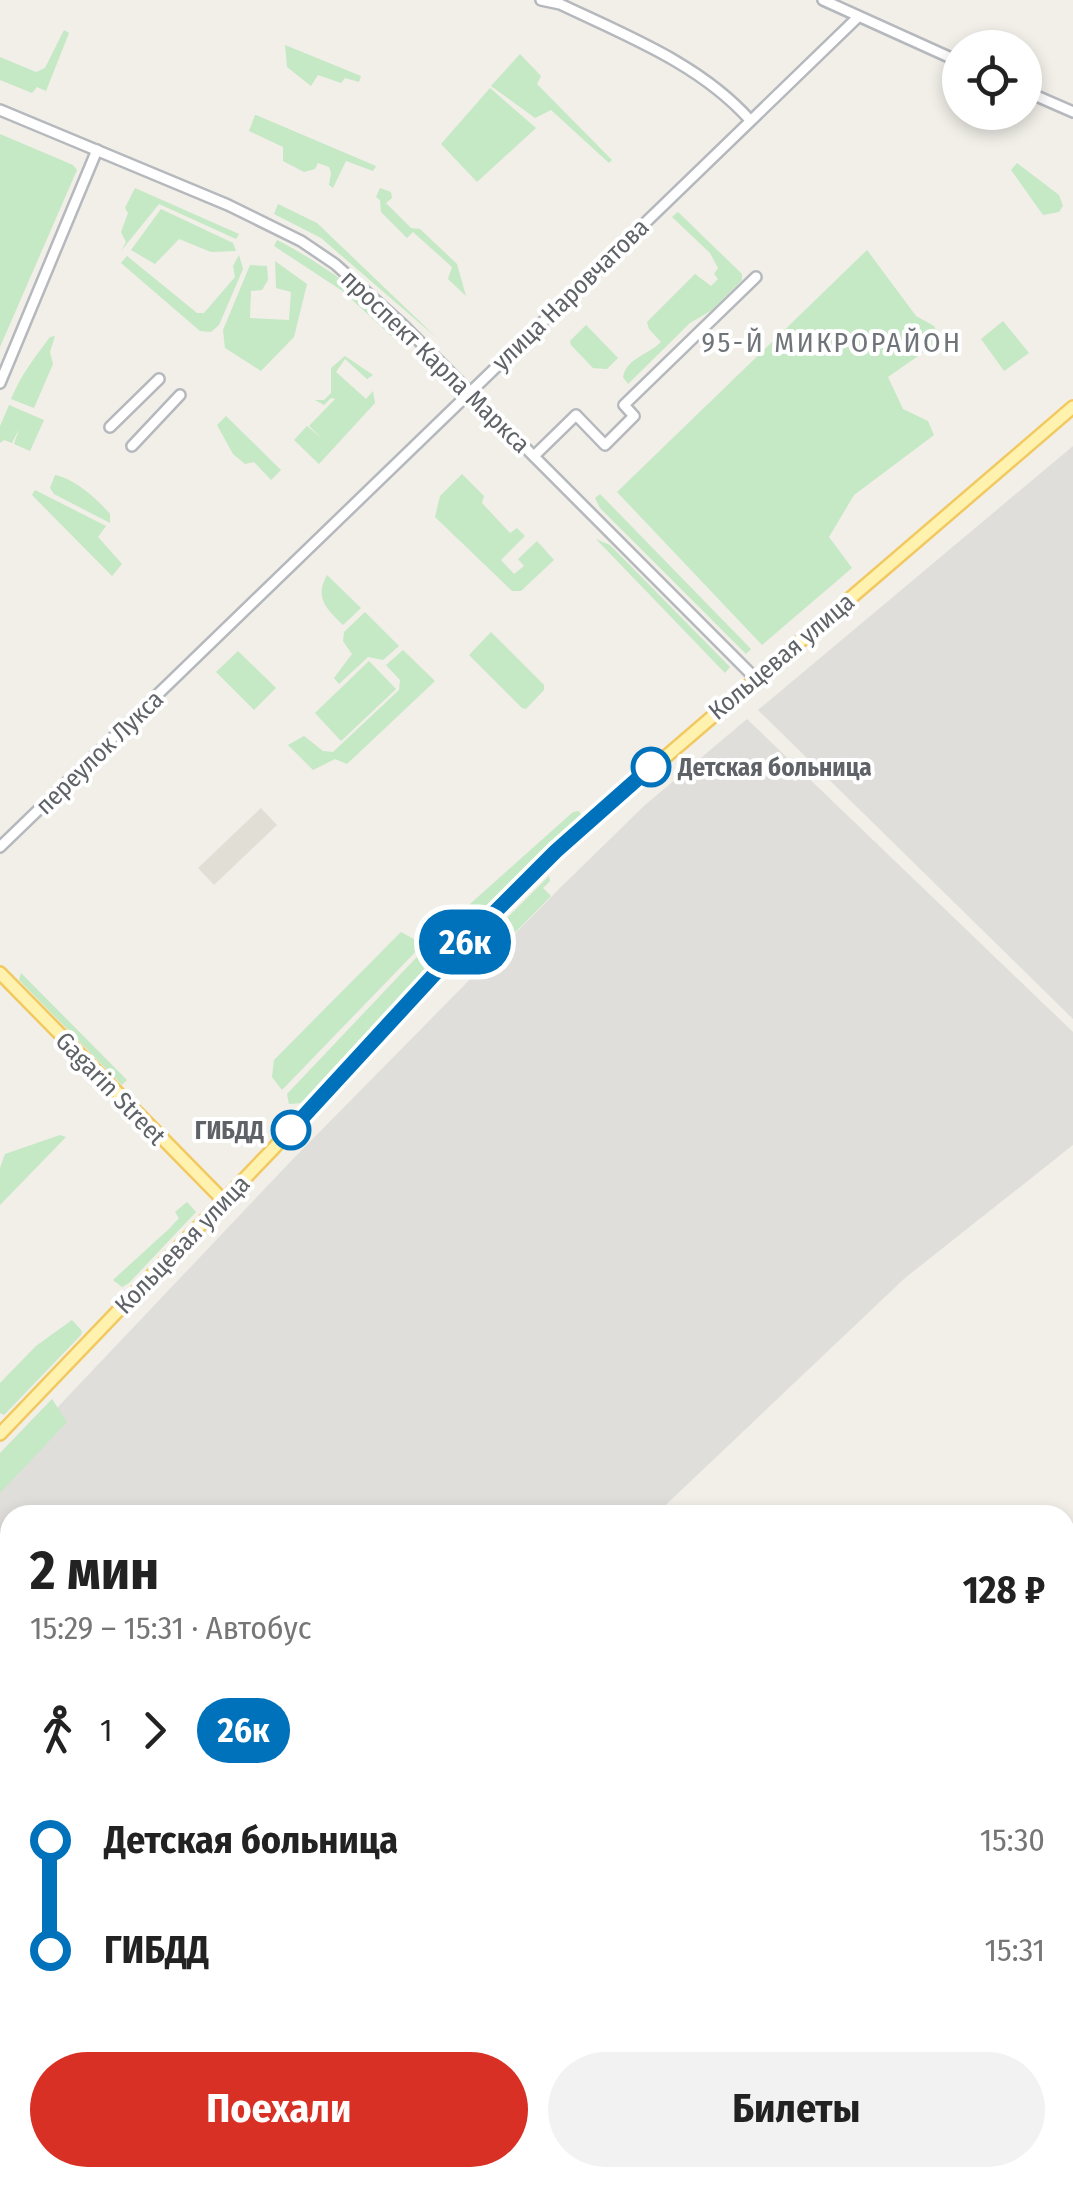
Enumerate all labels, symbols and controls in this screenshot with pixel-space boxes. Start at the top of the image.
map controls [942,30,1042,130]
button: locate [942,30,1042,130]
street label: улица Наровчатова [486,212,655,377]
street label: проспект Карла Маркса [335,264,536,460]
district label: 95-Й МИКРОРАЙОН [701,326,963,359]
street label: Кольцевая улица [703,587,861,726]
street label: переулок Лукса [30,684,170,821]
marker: Детская больница [632,748,670,786]
place label: Детская больница [677,753,872,783]
line badge: 26к [408,910,522,974]
text: 26к [439,921,491,963]
street label: Gagarin Street [49,1026,172,1152]
marker: ГИБДД [272,1111,310,1149]
place label: ГИБДД [195,1116,264,1146]
street label: Кольцевая улица [109,1169,256,1320]
text: 2 мин [30,1538,159,1604]
text: 128 ₽ [963,1567,1045,1613]
text: 15:29 – 15:31 · Автобус [30,1609,311,1647]
icon: walk [30,1703,85,1758]
icon: forward [127,1703,182,1758]
text: 26к [217,1709,270,1751]
text: 1 [100,1711,112,1749]
text: Детская больница [104,1817,398,1863]
text: 15:30 [980,1821,1045,1859]
text: ГИБДД [104,1927,209,1973]
text: 15:31 [985,1931,1045,1969]
button: Поехали [30,2052,528,2167]
button: Билеты [548,2052,1045,2167]

